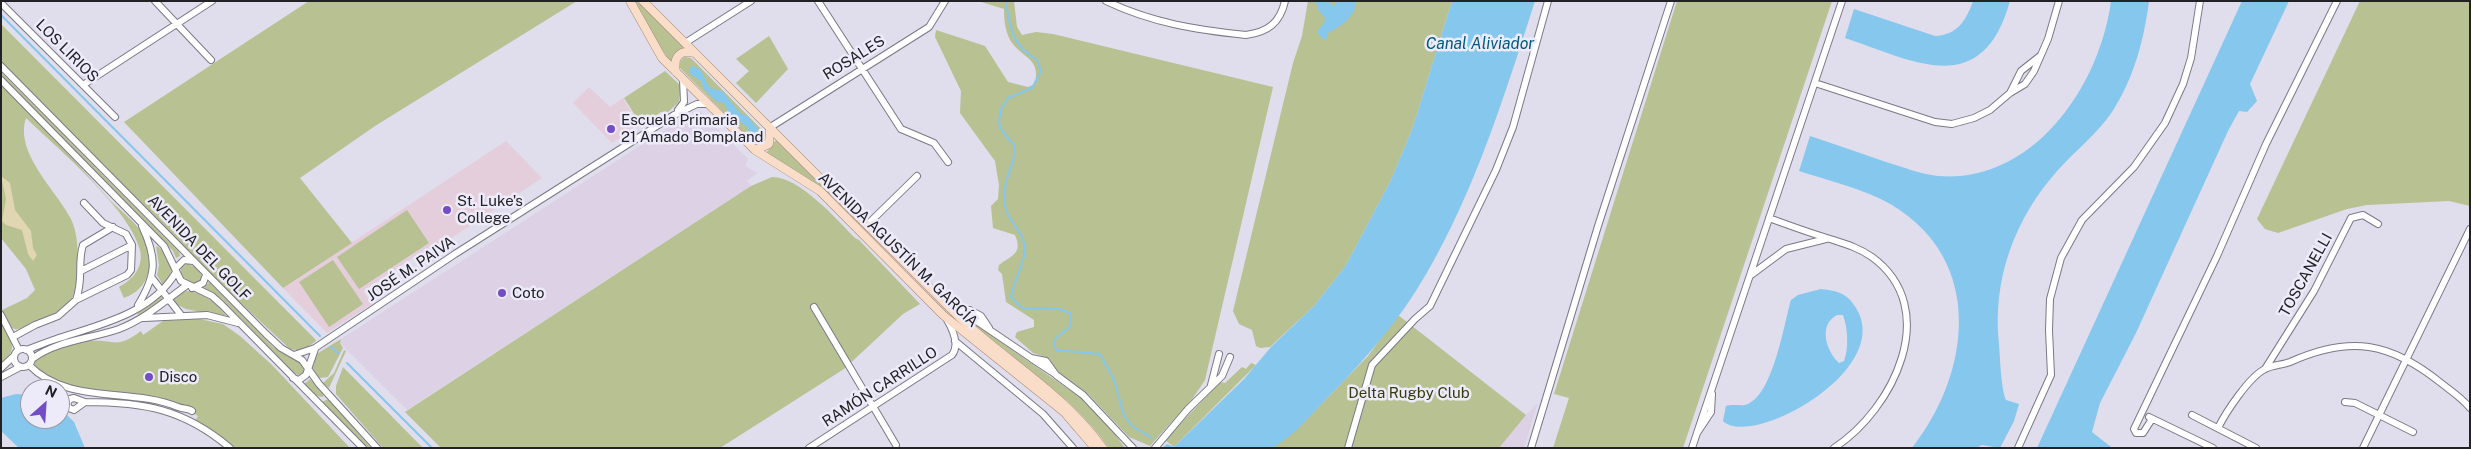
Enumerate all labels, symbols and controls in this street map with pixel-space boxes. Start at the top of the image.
street label: LOS LIRIOS [32,16,102,86]
street label: ROSALES [820,32,888,84]
water label: Canal Aliviador [1426,34,1534,54]
place label: Escuela Primaria 21 Amado Bompland [621,111,764,146]
marker: Escuela Primaria 21 Amado Bompland [605,123,617,135]
street label: AVENIDA AGUSTÍN M. GARCÍA [814,169,982,331]
street label: AVENIDA DEL GOLF [144,191,254,305]
place label: St. Luke's College [457,192,523,227]
marker: St. Luke's College [441,204,453,216]
street label: TOSCANELLI [2276,230,2336,320]
street label: JOSÉ M. PAIVA [363,233,459,305]
place label: Coto [512,284,545,302]
marker: Coto [496,287,508,299]
street label: RAMÓN CARRILLO [819,343,941,431]
place label: Disco [159,368,197,386]
marker: Disco [143,371,155,383]
north arrow [20,379,70,429]
text: N [43,382,60,401]
park label: Delta Rugby Club [1348,384,1470,402]

